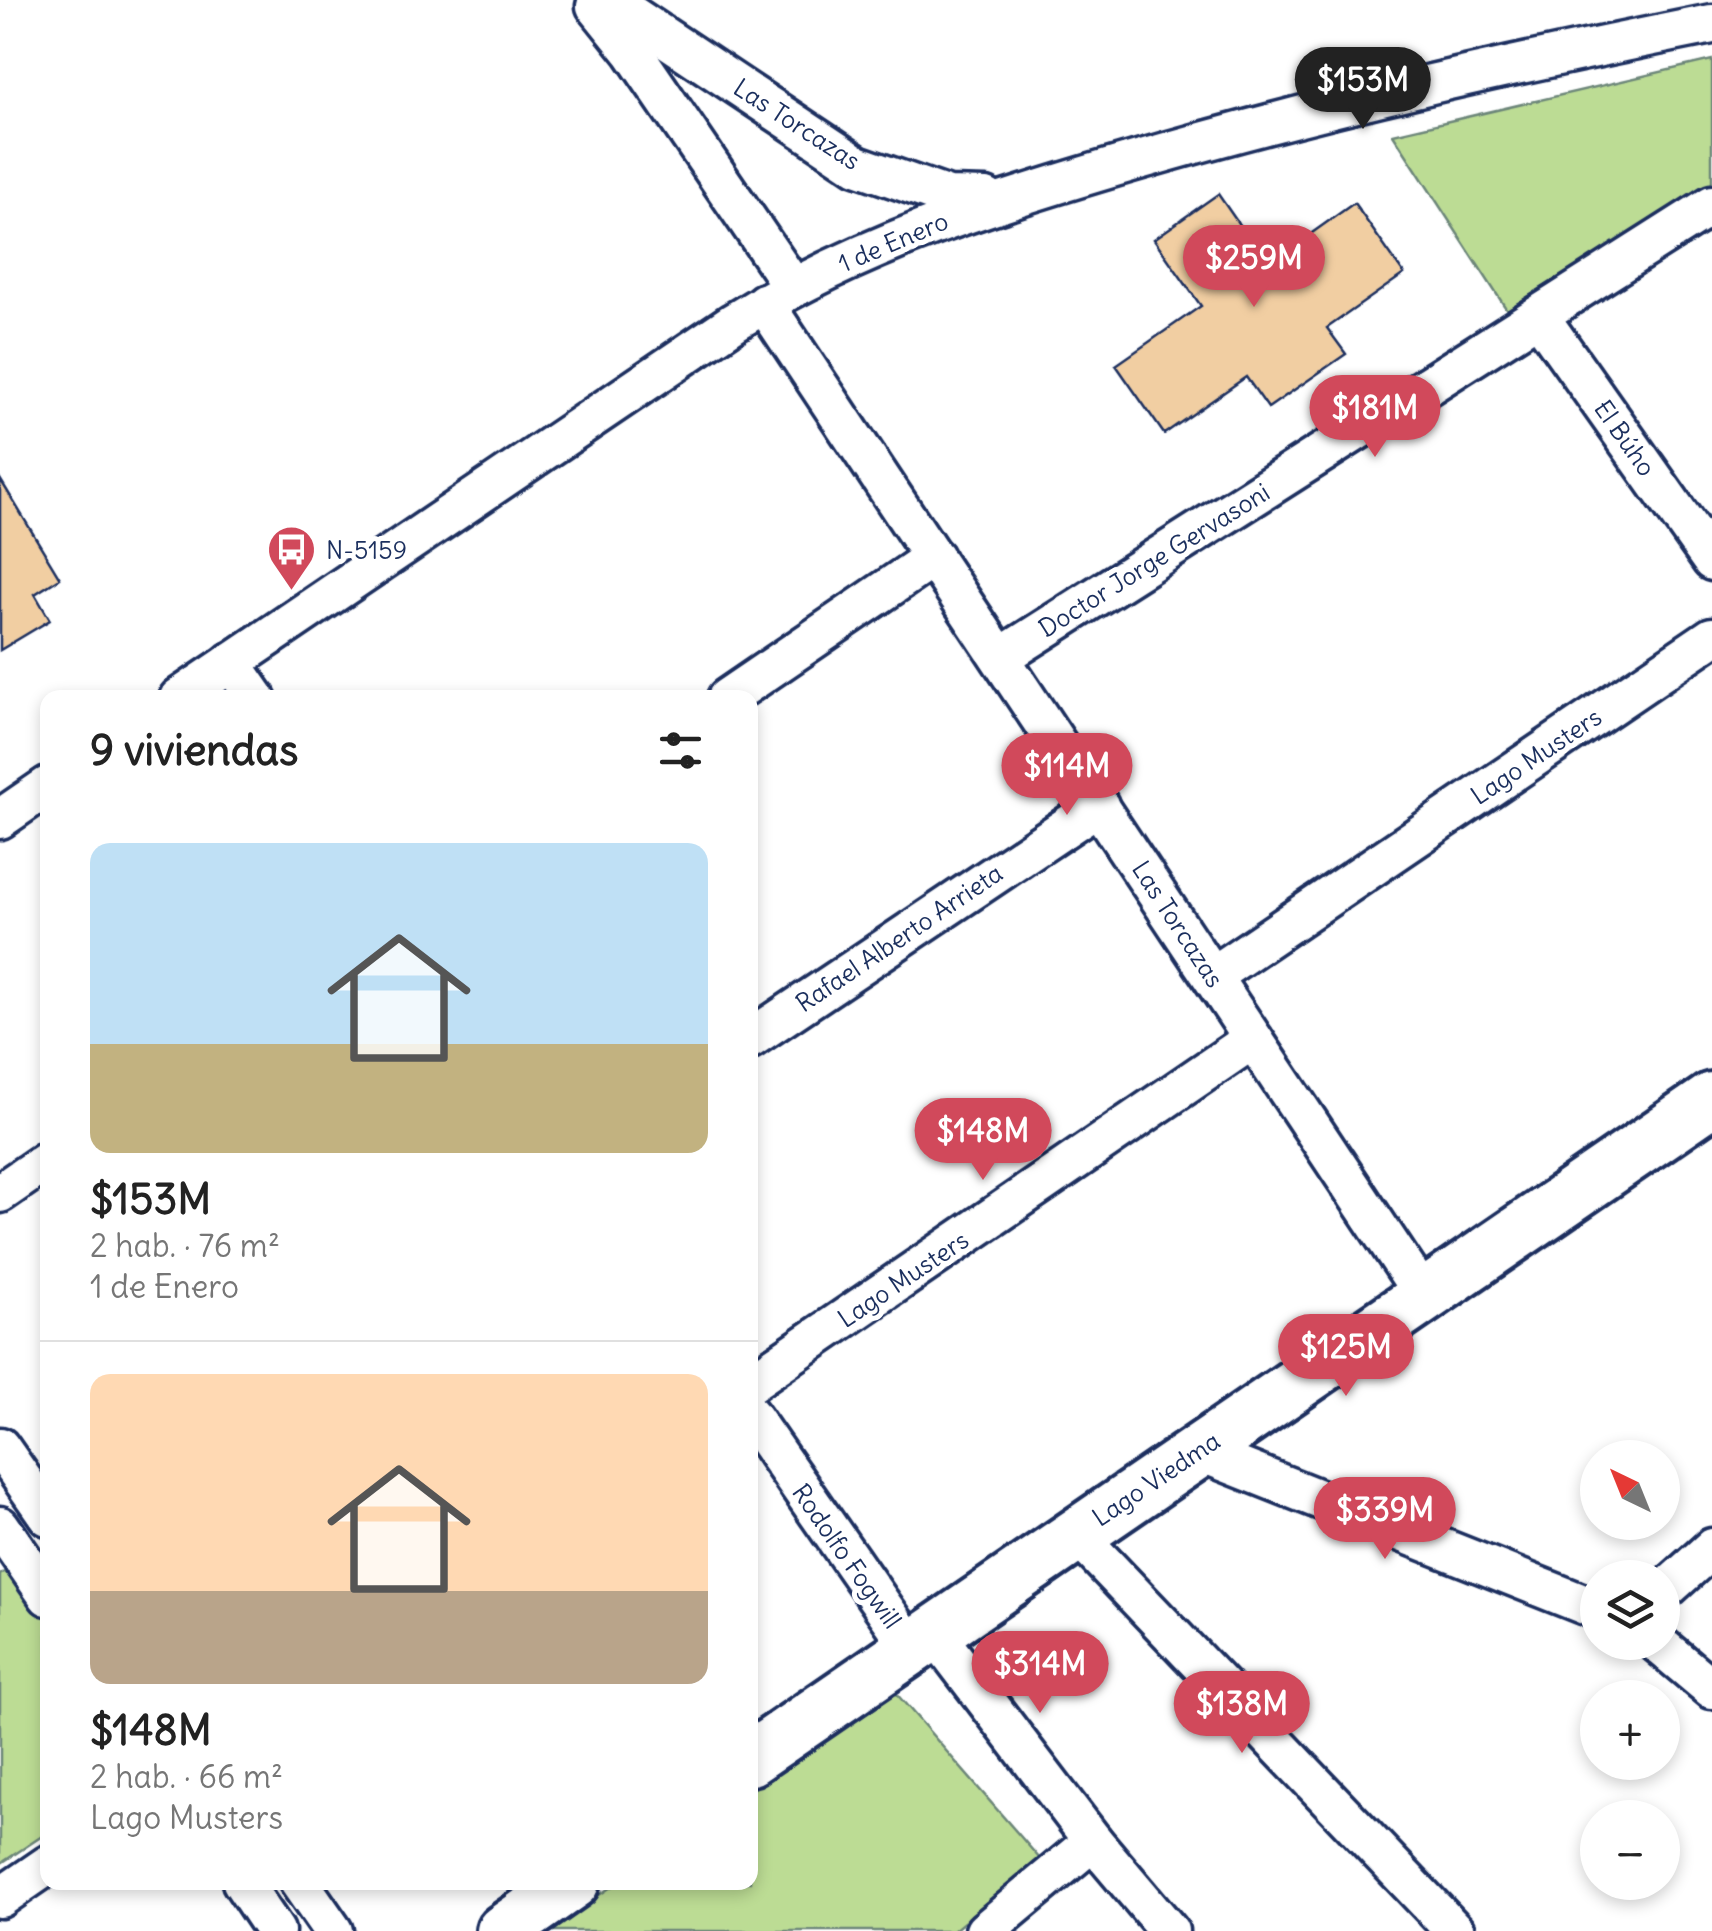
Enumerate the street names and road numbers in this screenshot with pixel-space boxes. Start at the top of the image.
street label: Las Torcazas [728,71,866,177]
street label: 1 de Enero [833,205,953,279]
street label: El Búho [1587,394,1663,482]
street label: Doctor Jorge Gervasoni [1032,476,1276,644]
street label: Lago Musters [1465,701,1607,811]
street label: Las Torcazas [1125,855,1231,993]
street label: Rafael Alberto Arrieta [789,857,1009,1019]
street label: Lago Musters [832,1224,974,1334]
street label: Lago Viedma [1086,1425,1226,1533]
street label: Rodolfo Fogwill [785,1477,909,1635]

